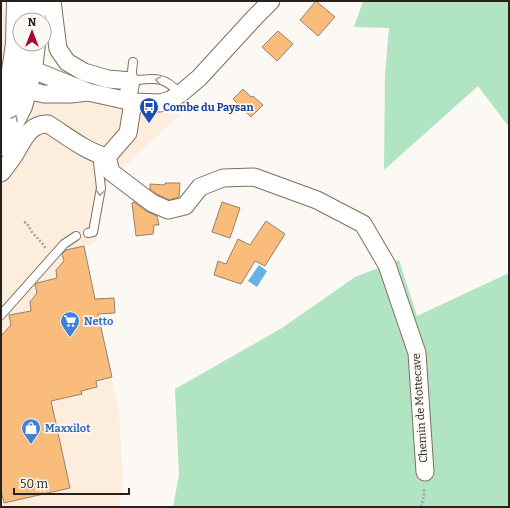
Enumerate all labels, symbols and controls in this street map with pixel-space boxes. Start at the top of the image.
north arrow [12,12,52,52]
text: N [28,16,37,29]
one-way arrow [155,76,161,85]
bus stop icon: Combe du Paysan [138,96,160,124]
place label: Combe du Paysan [163,101,254,114]
one-way arrow [10,115,18,122]
one-way arrow [96,190,105,196]
supermarket icon: Netto [59,310,81,338]
place label: Netto [84,315,113,328]
street label: Chemin de Mottecave [410,353,430,463]
shop icon: Maxxilot [20,417,42,445]
place label: Maxxilot [45,422,91,435]
scale bar [14,470,129,496]
text: 50 m [20,477,49,491]

